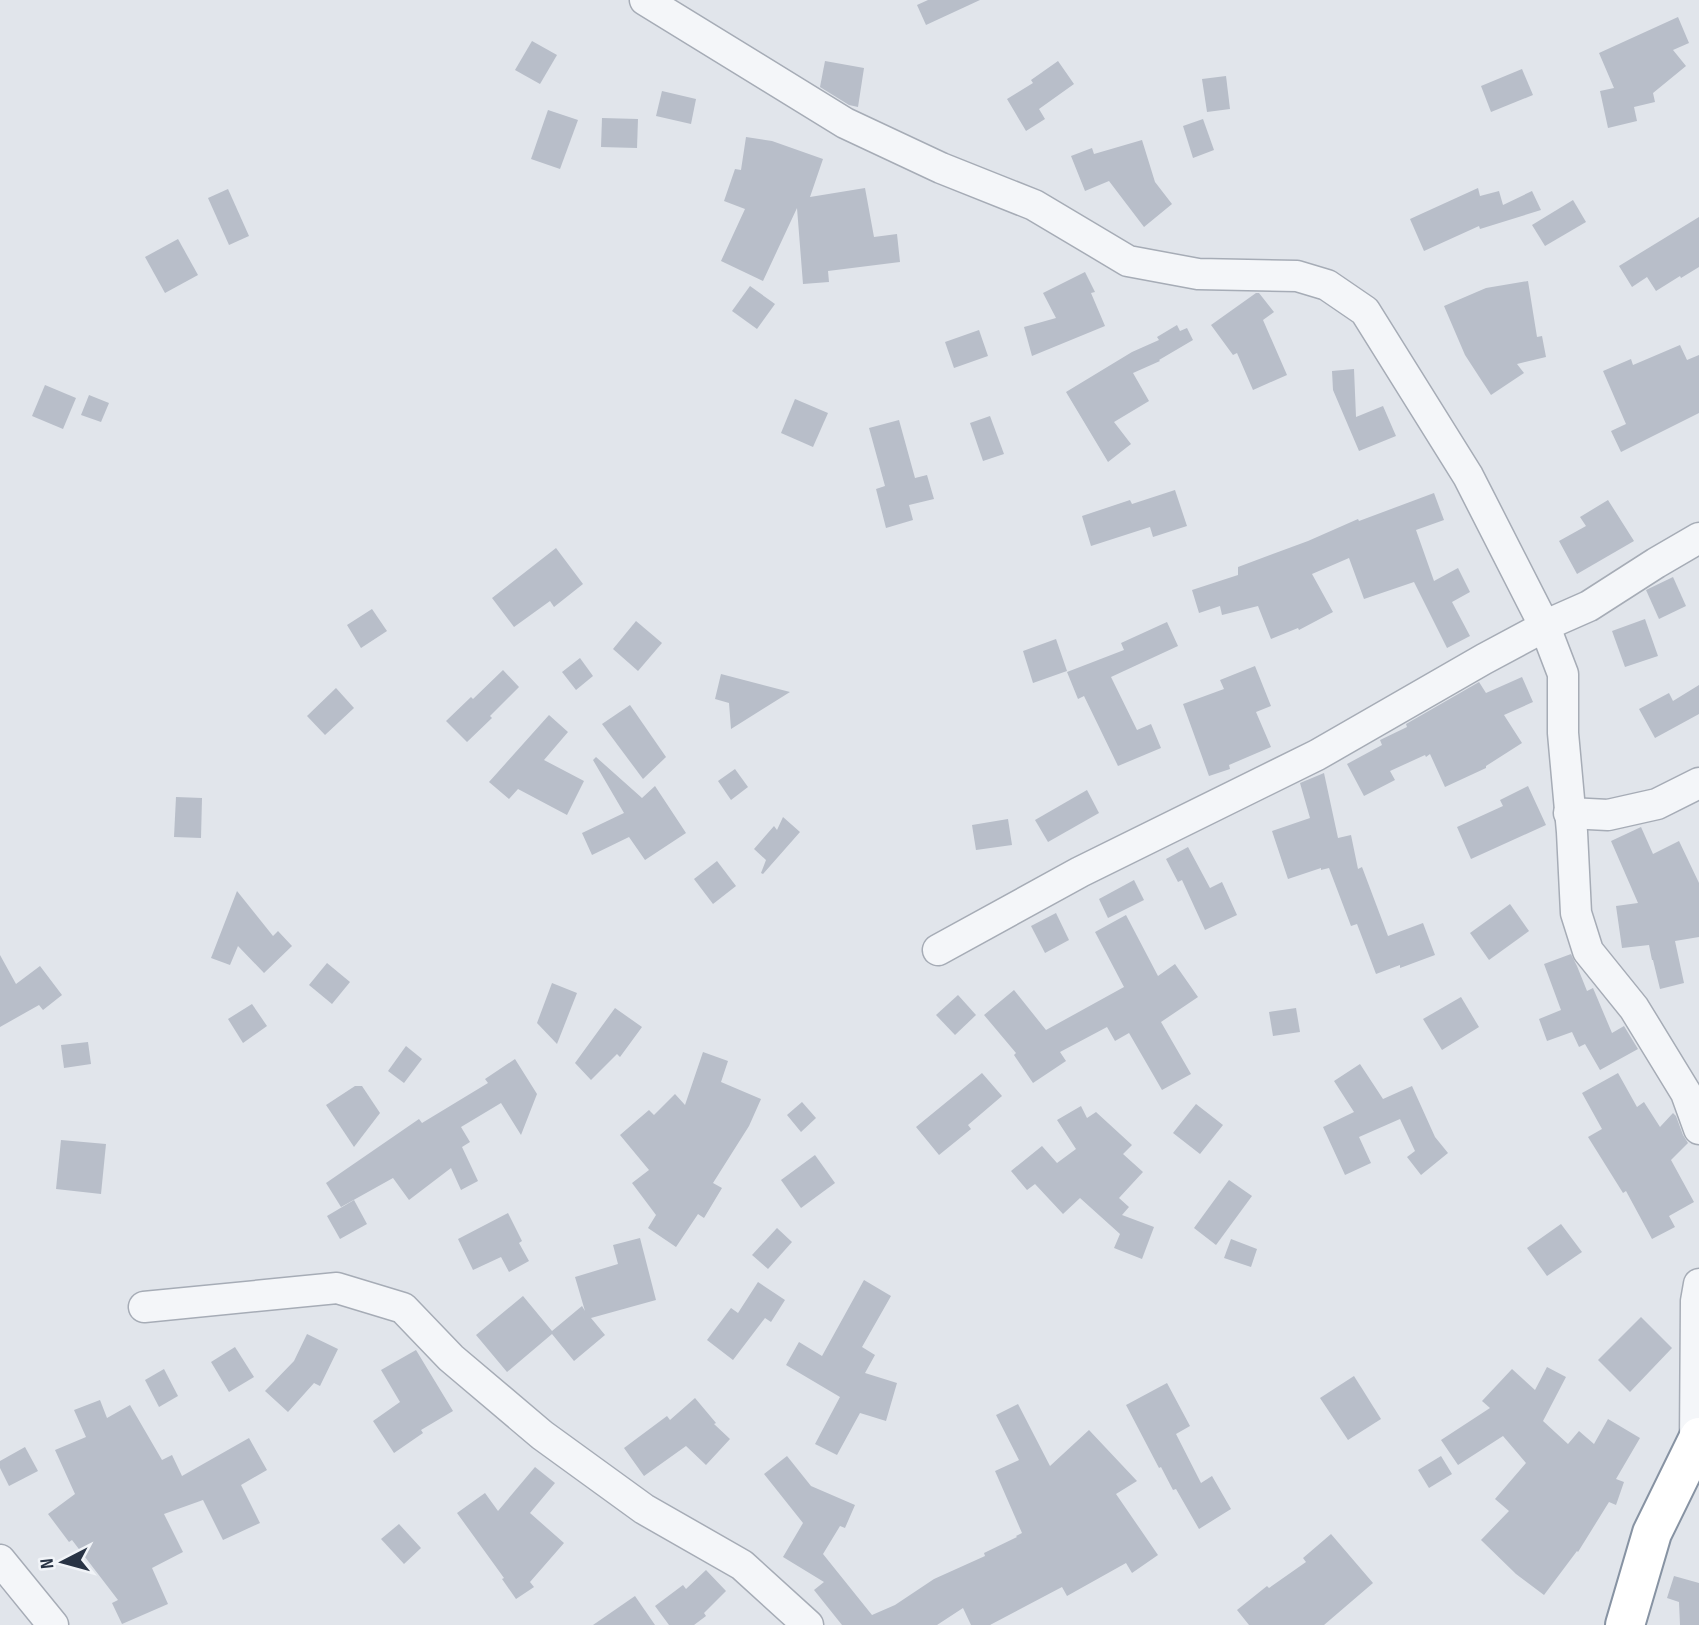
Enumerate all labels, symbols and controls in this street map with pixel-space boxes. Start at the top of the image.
north arrow [28,1527,98,1597]
text: N [36,1557,60,1570]

